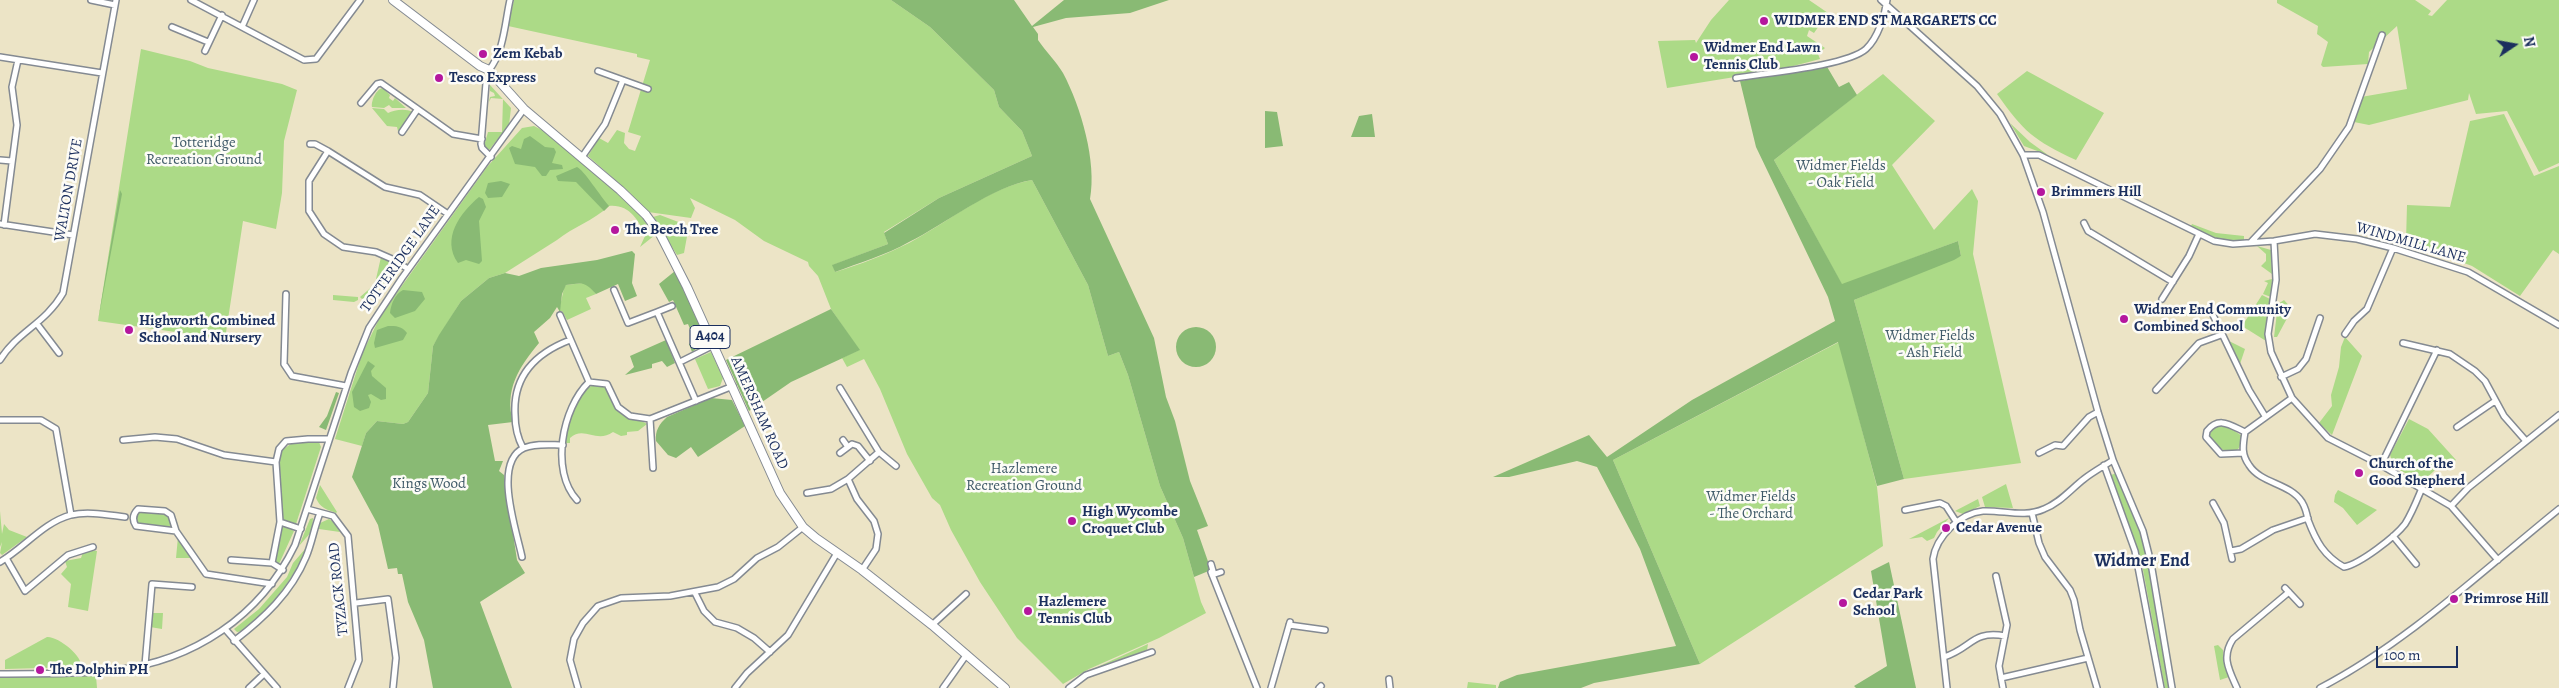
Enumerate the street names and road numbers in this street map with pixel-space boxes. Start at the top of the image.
street label: WALTON DRIVE [51,137,87,243]
street label: TOTTERIDGE LANE [357,202,445,316]
street label: WINDMILL LANE [2354,219,2468,267]
road number: A404 [690,326,730,348]
street label: AMERSHAM ROAD [726,354,792,472]
street label: TYZACK ROAD [325,541,353,637]

